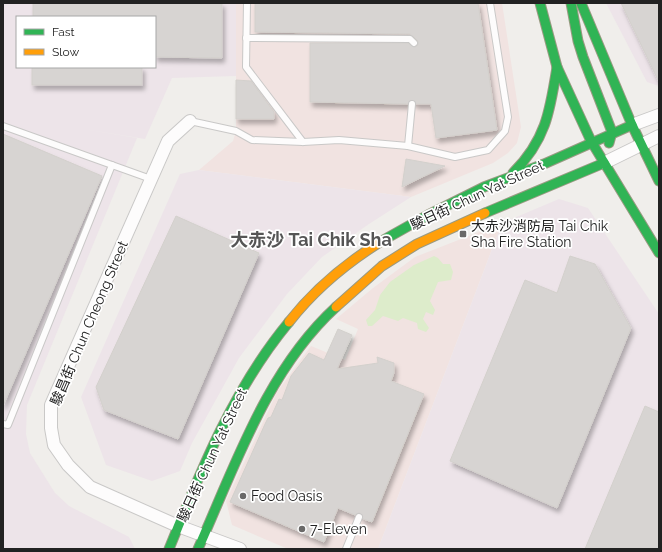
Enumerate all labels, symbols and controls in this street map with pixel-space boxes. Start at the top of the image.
legend [16,16,156,68]
text: Fast [52,25,75,39]
text: Slow [52,45,79,59]
street label: 駿日街 Chun Yat Street [408,157,547,233]
place label: 大赤沙消防局 Tai Chik Sha Fire Station [471,218,609,250]
district label: 大赤沙 Tai Chik Sha [230,229,392,250]
marker: 大赤沙消防局 Tai Chik Sha Fire Station [458,229,468,239]
street label: 駿昌街 Chun Cheong Street [47,238,131,408]
street label: 駿日街 Chun Yat Street [174,385,250,524]
place label: Food Oasis [251,488,323,504]
marker: Food Oasis [238,491,248,501]
place label: 7-Eleven [310,521,367,537]
marker: 7-Eleven [297,524,307,534]

